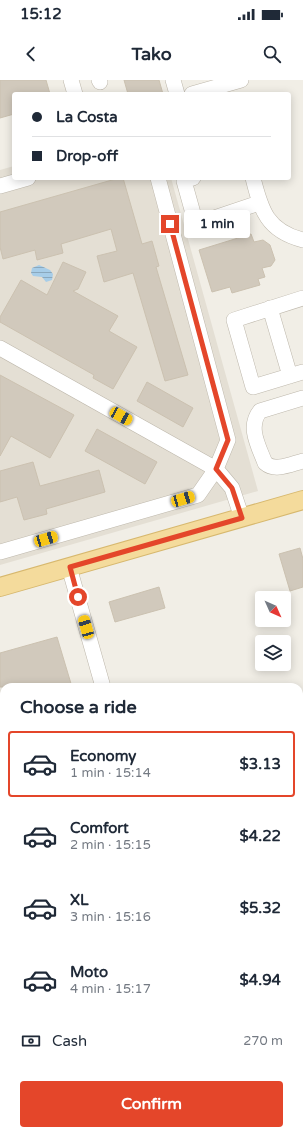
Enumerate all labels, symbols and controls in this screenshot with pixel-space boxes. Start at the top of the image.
text: 15:12 [20,5,62,23]
icon: back [20,43,42,65]
text: Tako [131,43,172,65]
icon: search [261,43,283,65]
text: La Costa [56,108,118,126]
text: Drop-off [56,147,118,165]
callout: 1 min [184,210,250,238]
route end [161,215,179,233]
text: 1 min [200,216,234,232]
car [108,405,134,427]
car [170,490,196,508]
car [33,530,59,548]
route start [69,588,87,606]
north arrow [255,591,291,627]
map controls [255,591,291,671]
car [77,614,95,640]
button: layers [255,635,291,671]
text: Choose a ride [20,696,137,718]
icon: car [22,746,58,782]
text: Economy [70,747,136,765]
text: $3.13 [240,755,281,773]
text: 1 min · 15:14 [70,765,151,781]
icon: car [22,818,58,854]
text: Comfort [70,819,129,837]
text: $4.22 [240,827,281,845]
text: 2 min · 15:15 [70,837,151,853]
icon: car [22,890,58,926]
text: XL [70,891,89,909]
text: $5.32 [240,899,281,917]
text: 3 min · 15:16 [70,909,151,925]
icon: car [22,962,58,998]
text: Moto [70,963,108,981]
text: $4.94 [240,971,281,989]
text: 4 min · 15:17 [70,981,151,997]
icon: cash [20,1030,42,1052]
text: Cash [52,1032,87,1050]
text: 270 m [243,1033,283,1049]
button: Confirm [20,1081,283,1127]

